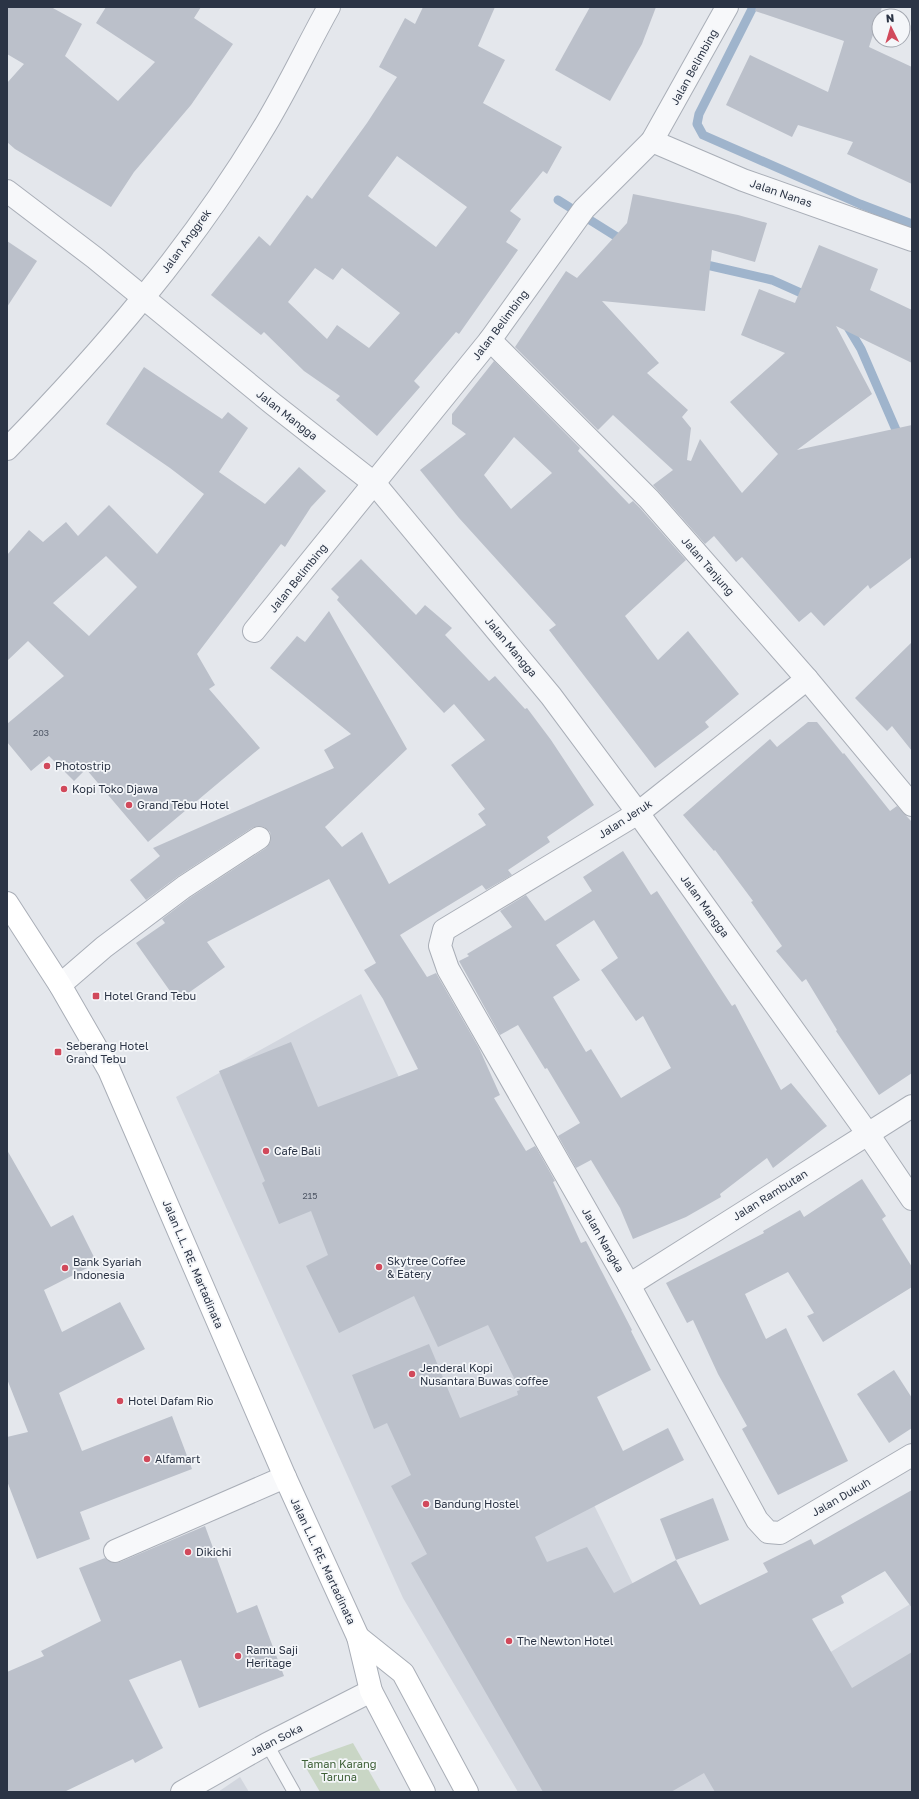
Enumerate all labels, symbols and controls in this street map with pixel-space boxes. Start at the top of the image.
north arrow [871,8,911,48]
text: N [885,11,895,24]
street label: Jalan Belimbing [667,27,720,107]
street label: Jalan Nanas [748,176,814,209]
street label: Jalan Anggrek [158,206,213,275]
street label: Jalan Belimbing [469,287,530,362]
street label: Jalan Mangga [254,387,320,442]
street label: Jalan Tanjung [679,534,737,598]
street label: Jalan Belimbing [266,541,329,615]
street label: Jalan Mangga [483,614,540,679]
house number: 203 [33,727,49,738]
place label: Photostrip [55,759,111,772]
marker: Photostrip [42,761,52,771]
place label: Kopi Toko Djawa [72,782,158,795]
marker: Kopi Toko Djawa [59,784,69,794]
street label: Jalan Jeruk [596,796,654,841]
place label: Grand Tebu Hotel [137,798,230,811]
marker: Grand Tebu Hotel [124,800,134,810]
street label: Jalan Mangga [678,872,732,939]
place label: Hotel Grand Tebu [104,989,196,1002]
marker: Hotel Grand Tebu [91,991,101,1001]
place label: Seberang Hotel Grand Tebu [66,1039,149,1065]
marker: Seberang Hotel Grand Tebu [53,1047,63,1057]
place label: Cafe Bali [274,1144,321,1157]
marker: Cafe Bali [261,1146,271,1156]
street label: Jalan Rambutan [730,1166,810,1223]
house number: 215 [303,1190,317,1201]
street label: Jalan L.L. RE. Martadinata [160,1198,226,1330]
street label: Jalan Nangka [580,1205,627,1274]
place label: Skytree Coffee & Eatery [387,1254,466,1280]
place label: Bank Syariah Indonesia [73,1255,142,1281]
marker: Skytree Coffee & Eatery [374,1262,384,1272]
marker: Bank Syariah Indonesia [60,1263,70,1273]
place label: Jenderal Kopi Nusantara Buwas coffee [420,1361,548,1387]
marker: Jenderal Kopi Nusantara Buwas coffee [407,1369,417,1379]
place label: Hotel Dafam Rio [128,1394,214,1407]
marker: Hotel Dafam Rio [115,1396,125,1406]
place label: Alfamart [155,1452,200,1465]
marker: Alfamart [142,1454,152,1464]
street label: Jalan Dukuh [809,1475,872,1519]
street label: Jalan L.L. RE. Martadinata [288,1495,359,1626]
place label: Bandung Hostel [434,1497,520,1510]
marker: Bandung Hostel [421,1499,431,1509]
place label: Dikichi [196,1545,232,1558]
marker: Dikichi [183,1547,193,1557]
place label: The Newton Hotel [517,1634,614,1647]
marker: The Newton Hotel [504,1636,514,1646]
place label: Ramu Saji Heritage [246,1643,298,1669]
marker: Ramu Saji Heritage [233,1651,243,1661]
street label: Jalan Soka [247,1721,304,1758]
park label: Taman Karang Taruna [301,1757,377,1783]

